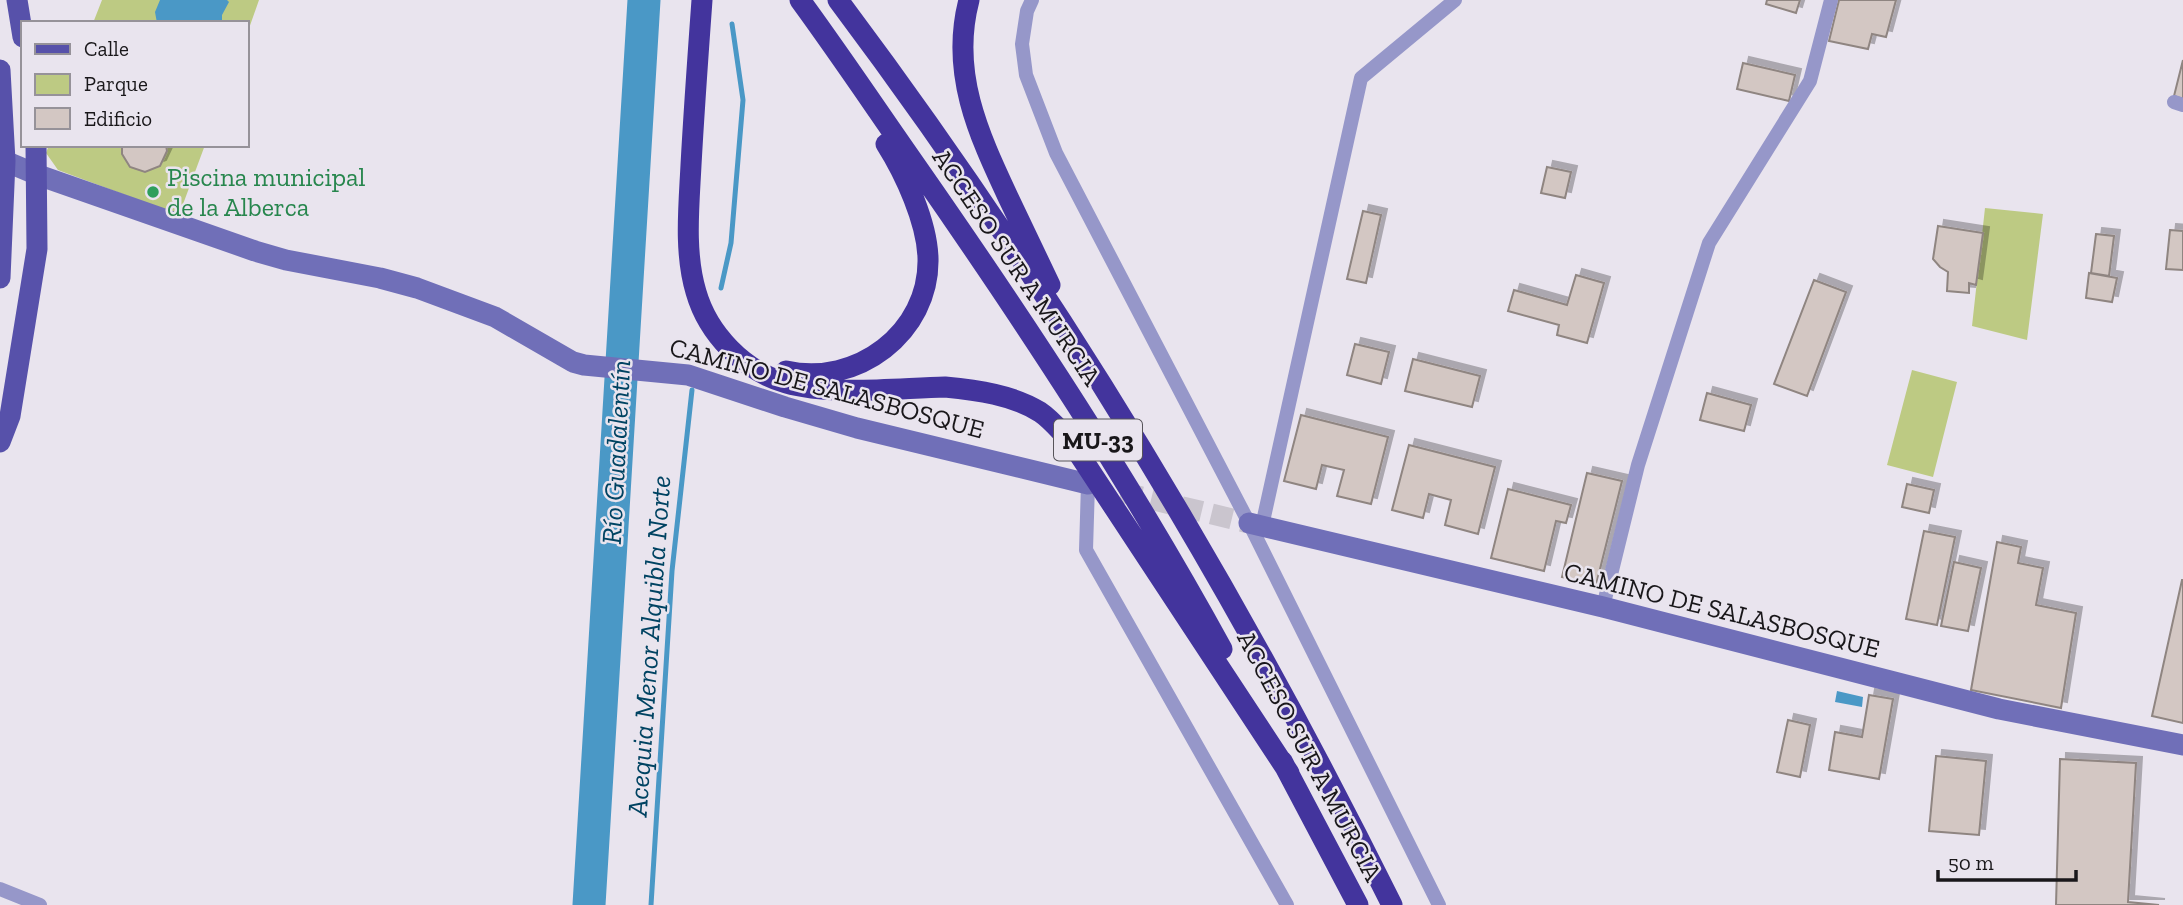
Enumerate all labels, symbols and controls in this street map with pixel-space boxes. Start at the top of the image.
legend [21,21,248,147]
text: Calle [84,36,129,61]
text: Parque [84,71,148,96]
text: Edificio [84,106,152,131]
street label: ACCESO SUR A MURCIA [926,142,1109,392]
place label: Piscina municipal de la Alberca [167,161,366,223]
marker: Piscina municipal de la Alberca [145,184,161,200]
street label: CAMINO DE SALASBOSQUE [666,331,988,445]
water label: Río Guadalentín [595,359,637,545]
road number: MU-33 [1054,419,1142,460]
water label: Acequia Menor Alquibla Norte [621,474,677,819]
street label: CAMINO DE SALASBOSQUE [1561,555,1883,665]
street label: ACCESO SUR A MURCIA [1230,625,1390,888]
scale bar [1938,838,2076,882]
text: 50 m [1948,850,1994,875]

